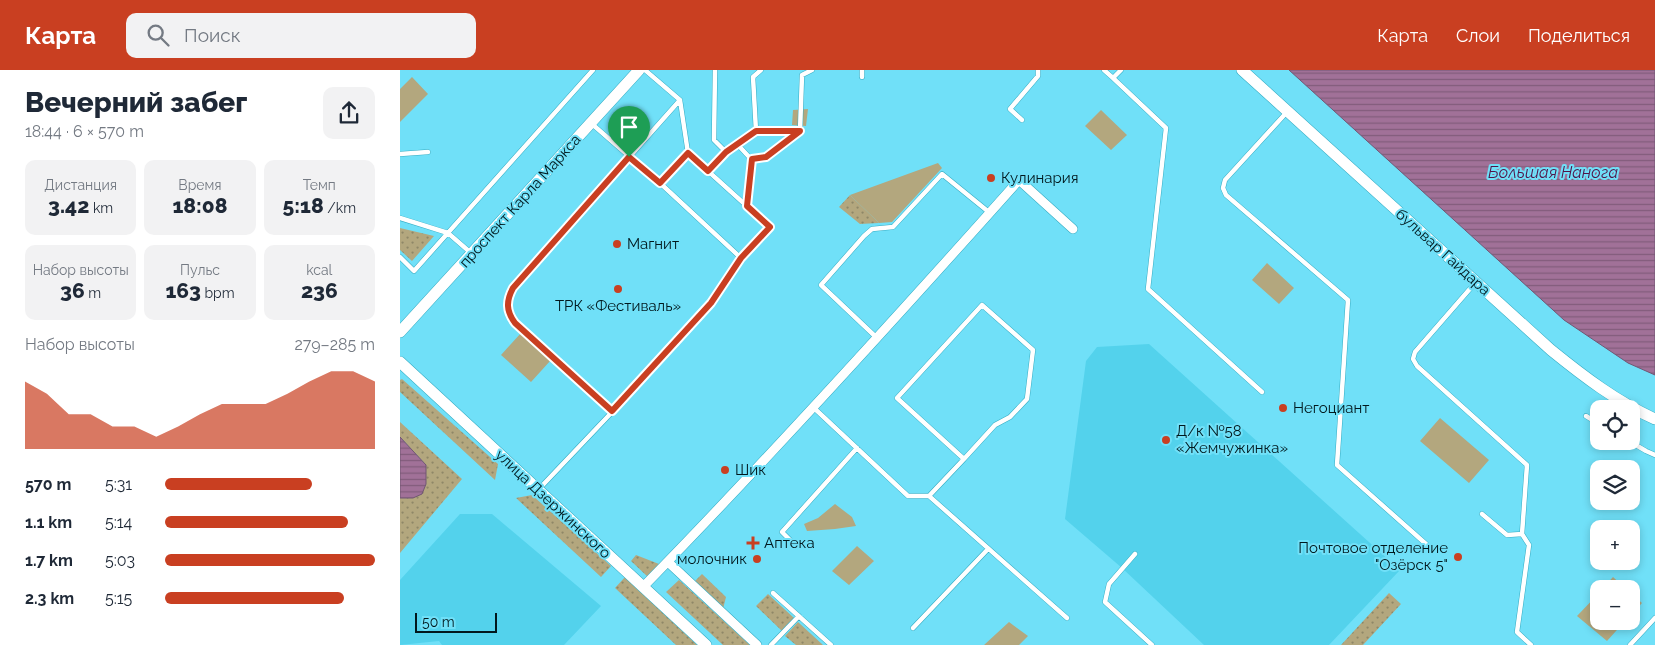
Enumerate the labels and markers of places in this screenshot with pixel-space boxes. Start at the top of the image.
pin [608,106,650,157]
place label: Кулинария [1001,169,1078,187]
marker: Кулинария [985,172,997,184]
place label: Магнит [627,235,679,253]
marker: Магнит [611,238,623,250]
marker: ТРК «Фестиваль» [612,283,624,295]
place label: ТРК «Фестиваль» [555,297,681,315]
place label: Негоциант [1293,399,1369,417]
marker: Негоциант [1277,402,1289,414]
place label: Д/к №58 «Жемчужинка» [1176,422,1288,457]
marker: Д/к №58 «Жемчужинка» [1160,434,1172,446]
place label: Шик [735,461,766,479]
marker: Шик [719,464,731,476]
place label: Аптека [764,534,815,552]
marker: Аптека [746,536,760,550]
place label: Почтовое отделение "Озёрск 5" [1298,539,1448,574]
place label: молочник [677,550,747,568]
marker: Почтовое отделение "Озёрск 5" [1452,551,1464,563]
marker: молочник [751,553,763,565]

